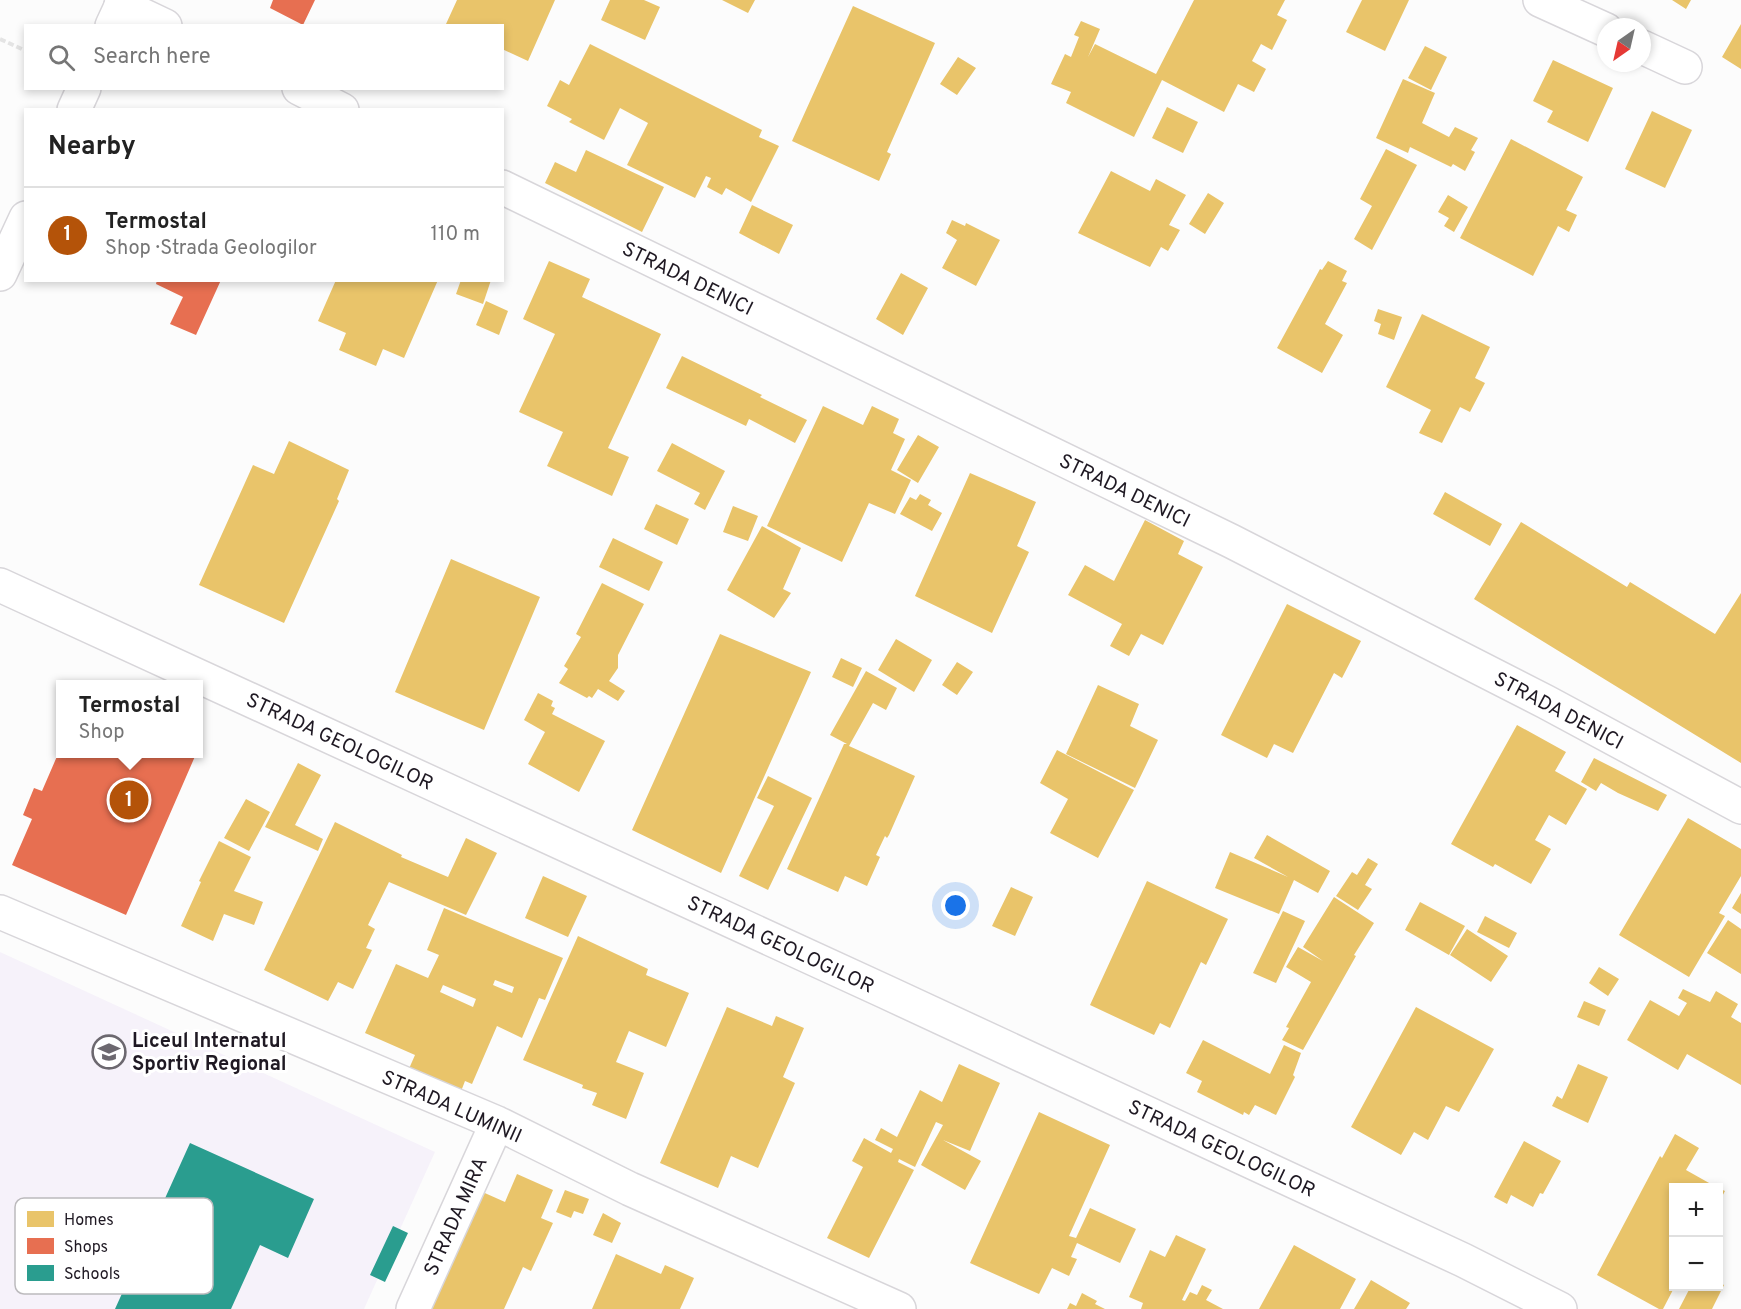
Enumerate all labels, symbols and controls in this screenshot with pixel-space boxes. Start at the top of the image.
north arrow [1597,18,1651,72]
search box [24,24,504,90]
icon: search [45,41,78,74]
text: Search here [93,44,211,71]
text: Nearby [48,131,136,164]
text: Termostal [105,209,207,236]
text: 1 [64,222,72,248]
text: 110 m [431,222,480,248]
text: Shop · Strada Geologilor [105,236,317,262]
street label: STRADA DENICI [617,237,757,323]
street label: STRADA DENICI [1054,449,1194,535]
street label: STRADA DENICI [1489,667,1627,757]
popup [56,680,203,758]
street label: STRADA GEOLOGILOR [241,688,437,798]
text: Termostal [79,693,180,720]
text: Shop [79,720,124,746]
pin: 1 [110,778,148,822]
street label: STRADA GEOLOGILOR [682,891,878,1001]
your location [941,891,970,920]
place label: Liceul Internatul Sportiv Regional [132,1029,287,1078]
school or university icon: Liceul Internatul Sportiv Regional [91,1034,127,1070]
street label: STRADA LUMINII [377,1065,525,1150]
street label: STRADA GEOLOGILOR [1123,1095,1319,1205]
street label: STRADA MIRA [419,1153,495,1280]
map controls [1669,1183,1723,1291]
button: + [1669,1183,1723,1237]
legend [15,1198,213,1294]
text: Homes [64,1211,114,1231]
button: − [1669,1237,1723,1291]
text: Shops [64,1238,108,1258]
text: Schools [64,1265,120,1285]

